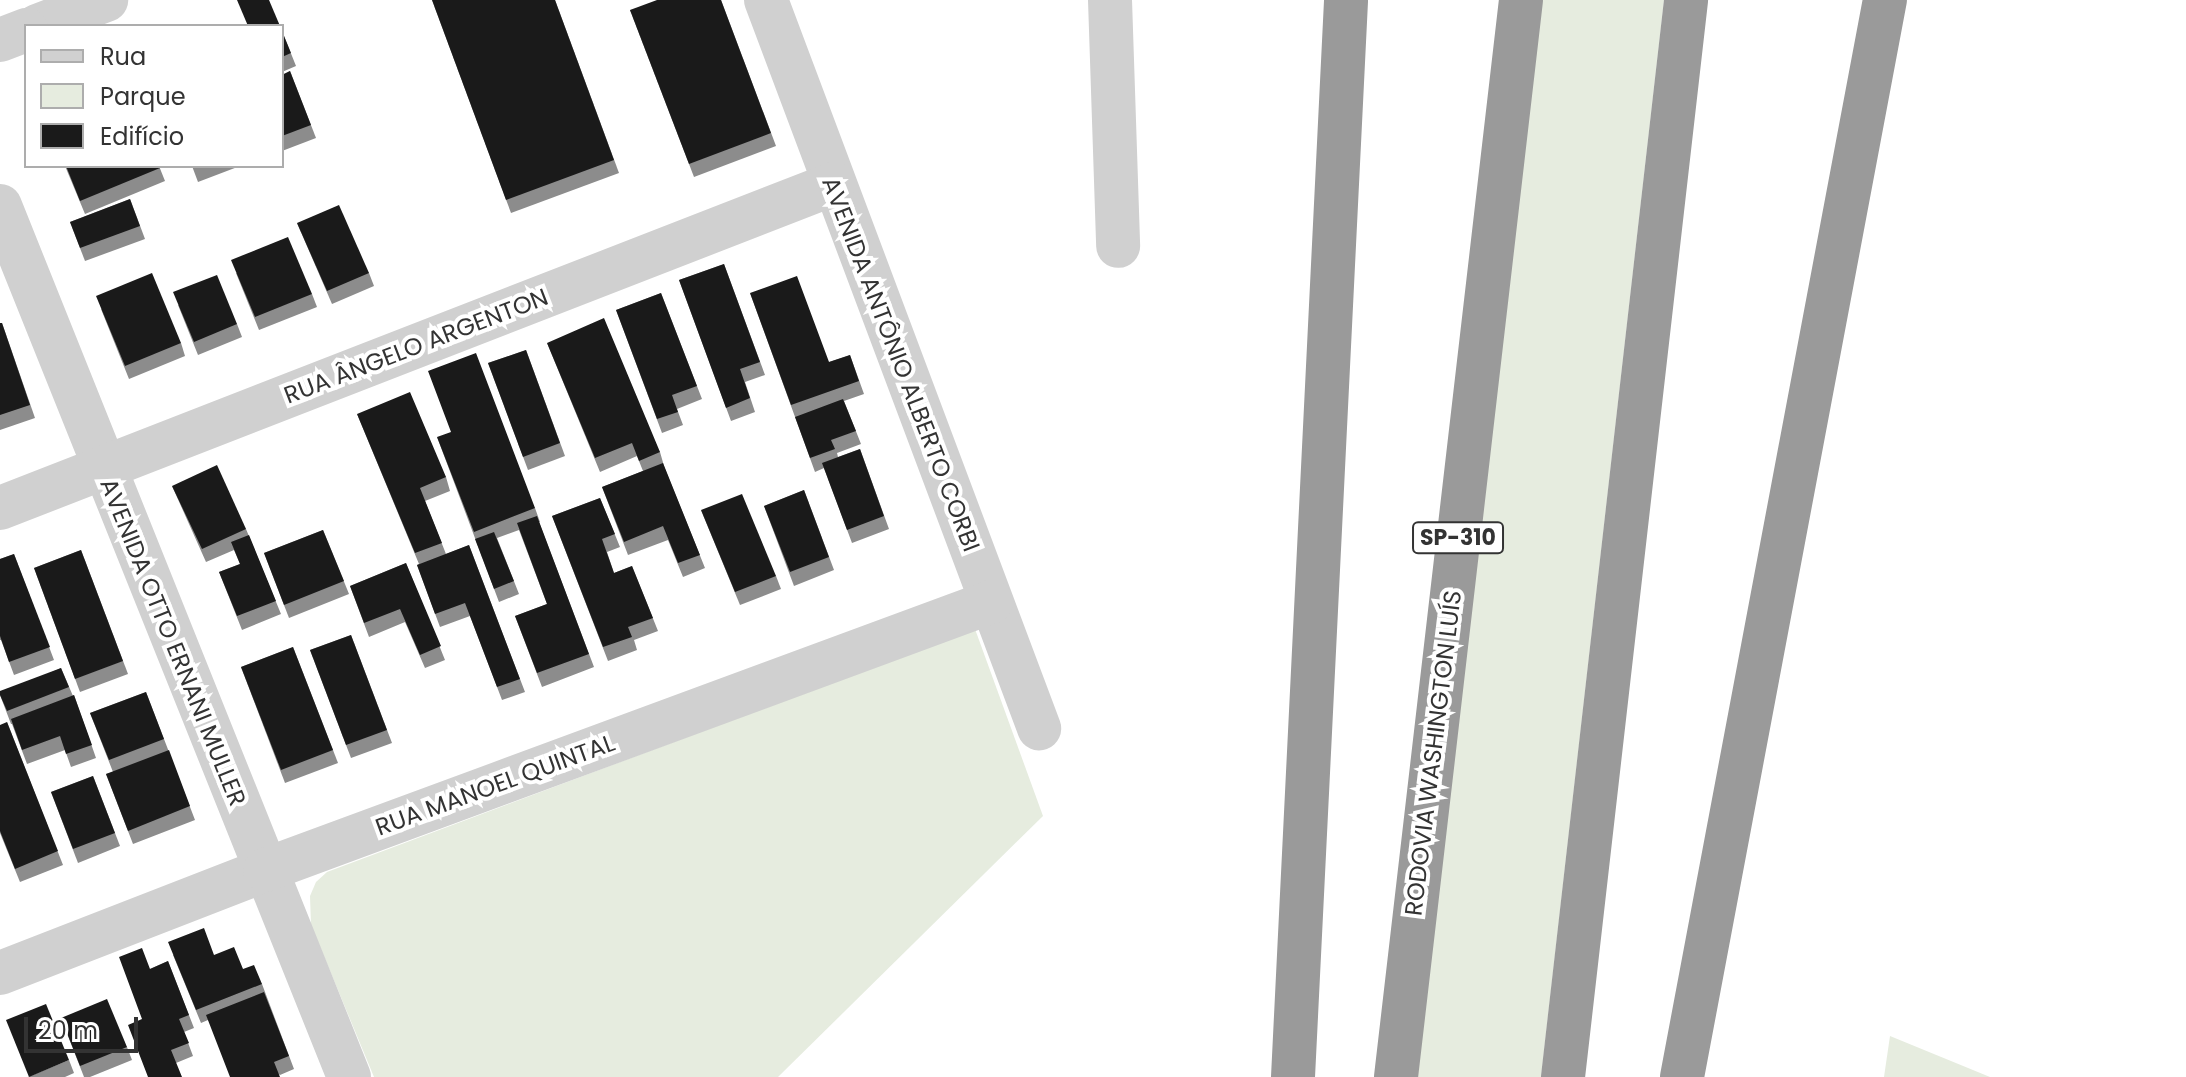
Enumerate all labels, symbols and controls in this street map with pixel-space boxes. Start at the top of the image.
legend [24,24,284,168]
text: Rua [100,40,146,73]
text: Parque [100,80,186,113]
text: Edifício [100,120,184,153]
street label: AVENIDA ANTÔNIO ALBERTO CORBI [816,173,986,555]
street label: RUA ÂNGELO ARGENTON [280,282,552,410]
street label: AVENIDA OTTO ERNANI MULLER [94,474,252,810]
road number: SP-310 [1412,520,1504,556]
street label: RODOVIA WASHINGTON LUÍS [1399,589,1467,917]
street label: RUA MANOEL QUINTAL [371,728,619,842]
scale bar [28,1001,142,1051]
text: 20 m [38,1014,98,1047]

